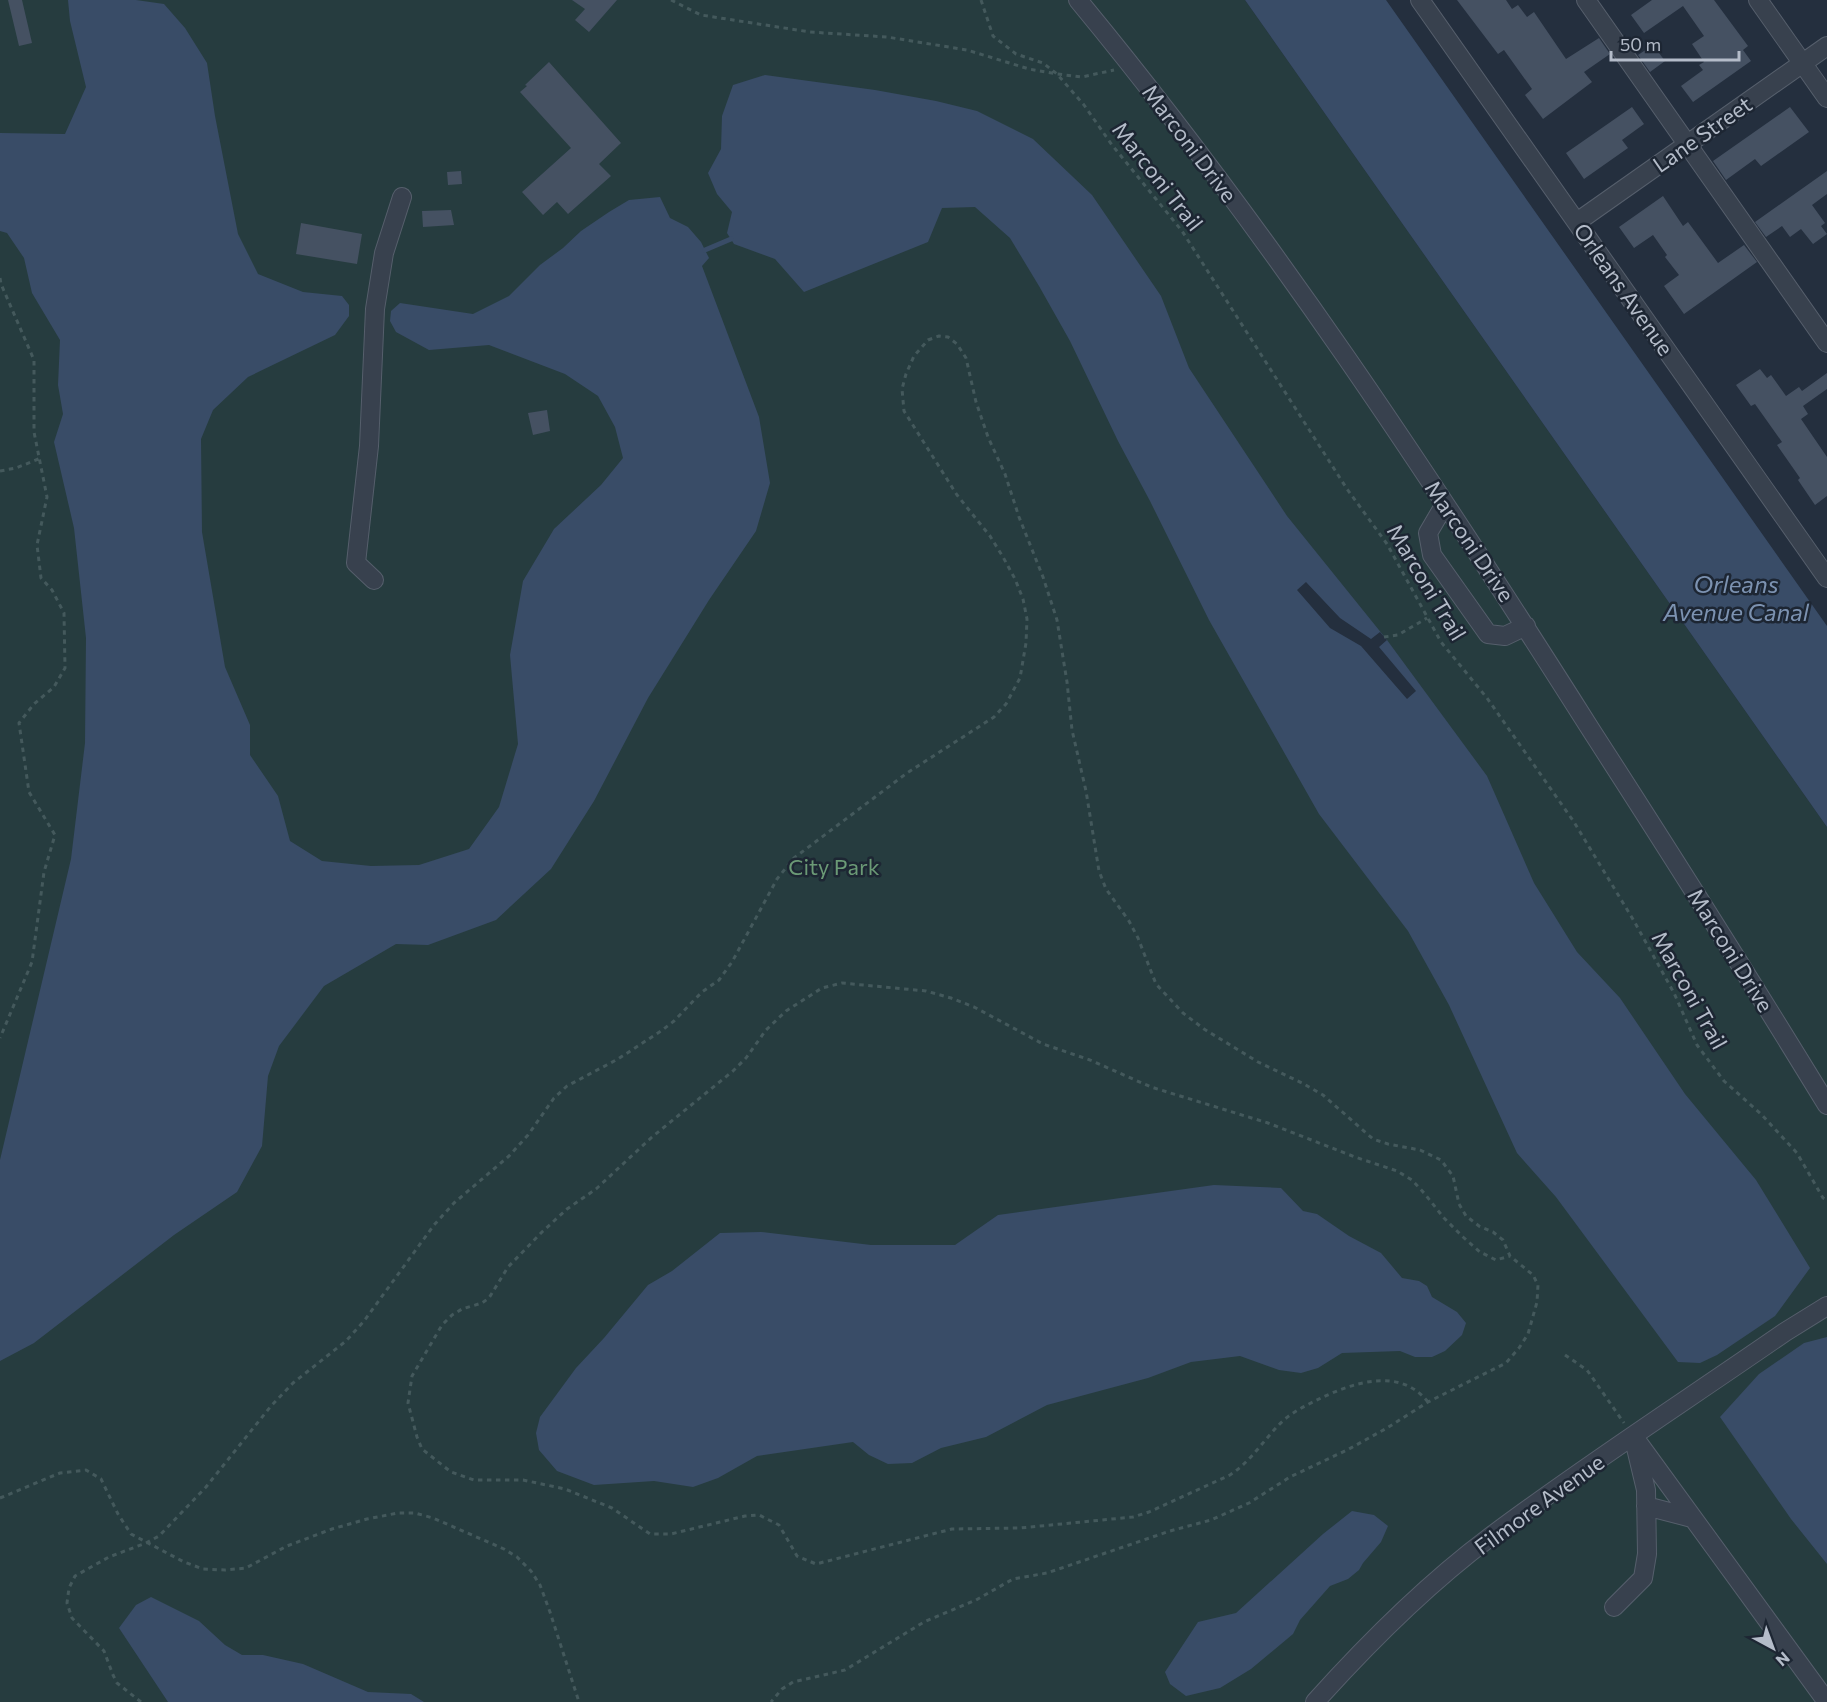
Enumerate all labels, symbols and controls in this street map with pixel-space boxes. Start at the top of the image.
scale bar [1611,24,1738,62]
text: 50 m [1620,33,1661,55]
street label: Marconi Drive [1137,79,1243,207]
street label: Lane Street [1647,90,1757,178]
street label: Marconi Trail [1107,116,1209,236]
street label: Orleans Avenue [1568,218,1680,360]
street label: Marconi Drive [1420,475,1520,607]
street label: Marconi Trail [1382,519,1472,645]
water label: Orleans Avenue Canal [1662,569,1810,626]
park label: City Park [788,853,880,880]
street label: Marconi Drive [1682,883,1780,1017]
street label: Marconi Trail [1646,926,1734,1054]
street label: Filmore Avenue [1469,1448,1609,1560]
north arrow [1743,1618,1803,1678]
text: N [1772,1649,1794,1671]

